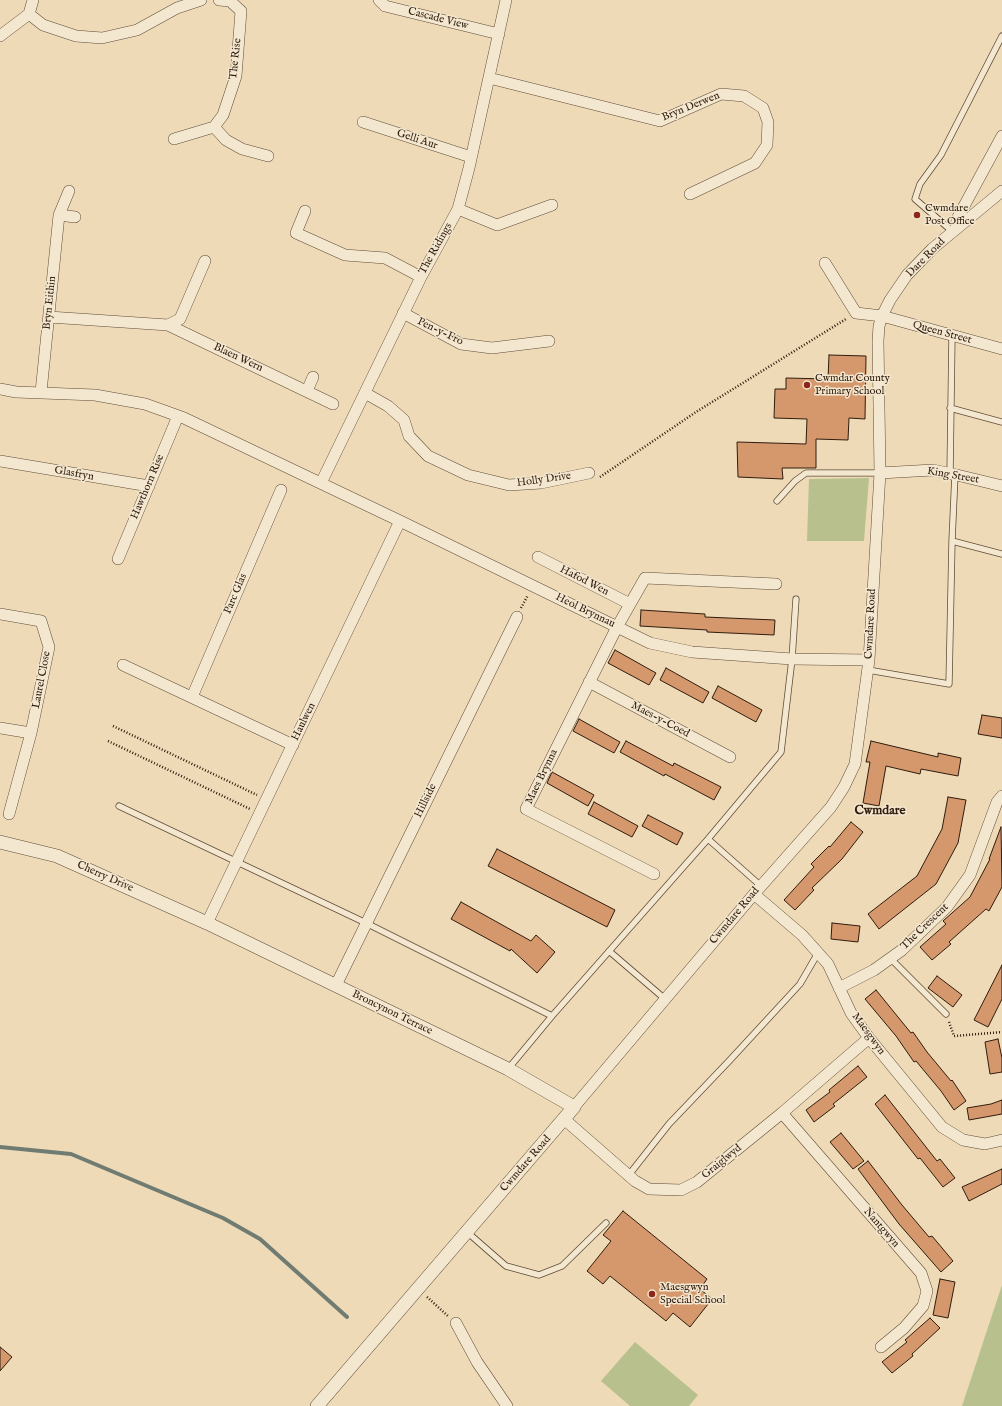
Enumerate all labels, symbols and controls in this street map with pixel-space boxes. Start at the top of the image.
street label: Cascade View [407,5,469,33]
street label: The Rise [227,38,245,80]
street label: Bryn Derwen [660,89,722,125]
street label: Gelli Aur [395,127,439,153]
place label: Cwmdare Post Office [925,202,975,228]
marker: Cwmdare Post Office [912,210,922,220]
street label: The Ridings [416,221,456,277]
street label: Dare Road [904,236,948,280]
street label: Bryn Eithin [41,275,59,331]
street label: Pen-y-Fro [415,315,465,349]
street label: Queen Street [911,319,973,347]
street label: Blaen Wern [211,341,265,375]
place label: Cwmdar County Primary School [815,372,890,398]
marker: Cwmdar County Primary School [802,380,812,390]
street label: Hawthorn Rise [128,453,168,521]
street label: Glasfryn [53,464,95,484]
street label: King Street [926,465,980,487]
street label: Holly Drive [516,470,572,490]
street label: Hafod Wen [557,563,611,599]
street label: Parc Glas [222,572,250,616]
street label: Cwmdare Road [863,588,879,660]
street label: Heol Brynnau [553,591,617,631]
street label: Laurel Close [30,650,54,710]
street label: Maes-y-Coed [628,699,692,741]
street label: Haulwen [289,701,319,743]
street label: Maes Brynna [523,747,561,807]
street label: Hillside [412,782,440,820]
district label: Cwmdare [854,803,906,819]
street label: Cherry Drive [75,859,135,895]
street label: Cwmdare Road [707,885,763,947]
street label: The Crescent [898,901,952,953]
street label: Broncynon Terrace [350,988,434,1038]
street label: Maesgwyn [848,1010,888,1058]
street label: Cwmdare Road [498,1133,554,1195]
street label: Graiglwyd [699,1142,745,1182]
street label: Nantgwyn [860,1205,902,1251]
place label: Maesgwyn Special School [660,1281,725,1307]
marker: Maesgwyn Special School [647,1289,657,1299]

